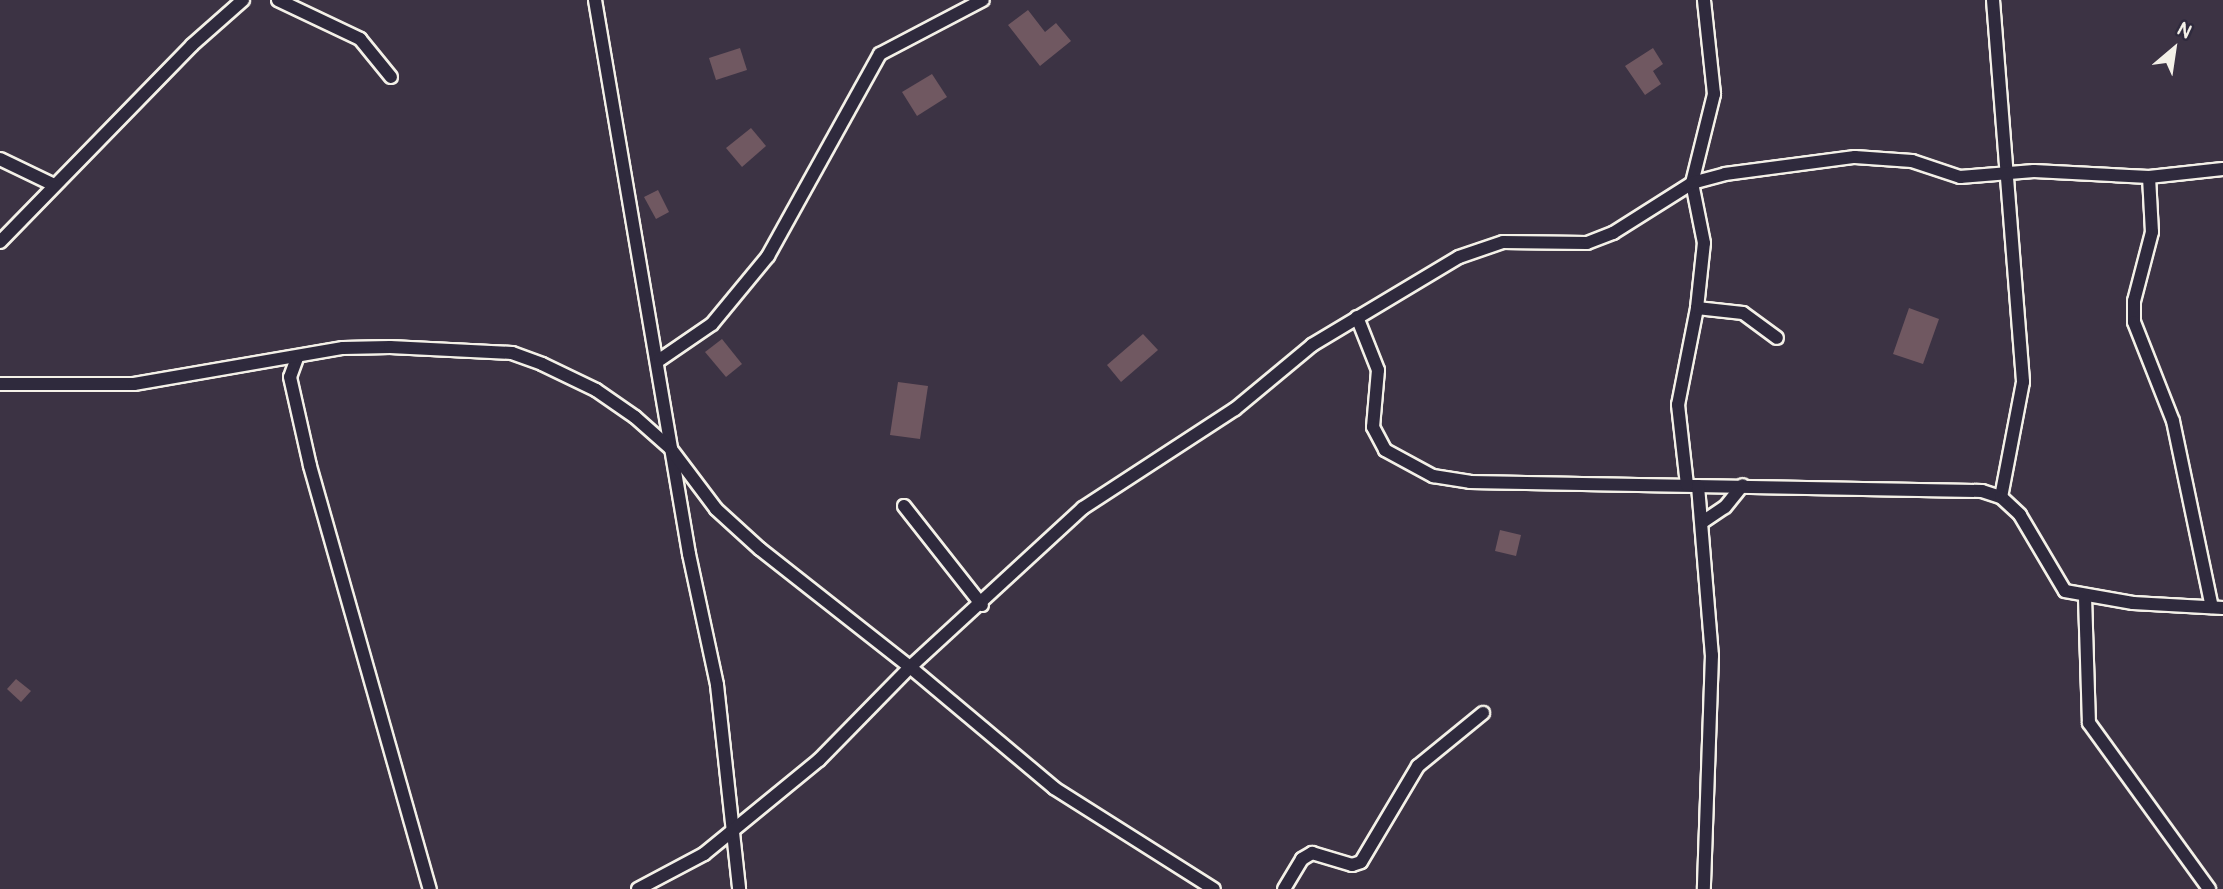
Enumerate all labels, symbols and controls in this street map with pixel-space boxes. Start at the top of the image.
north arrow [2139,14,2209,84]
text: N [2173,17,2196,44]

